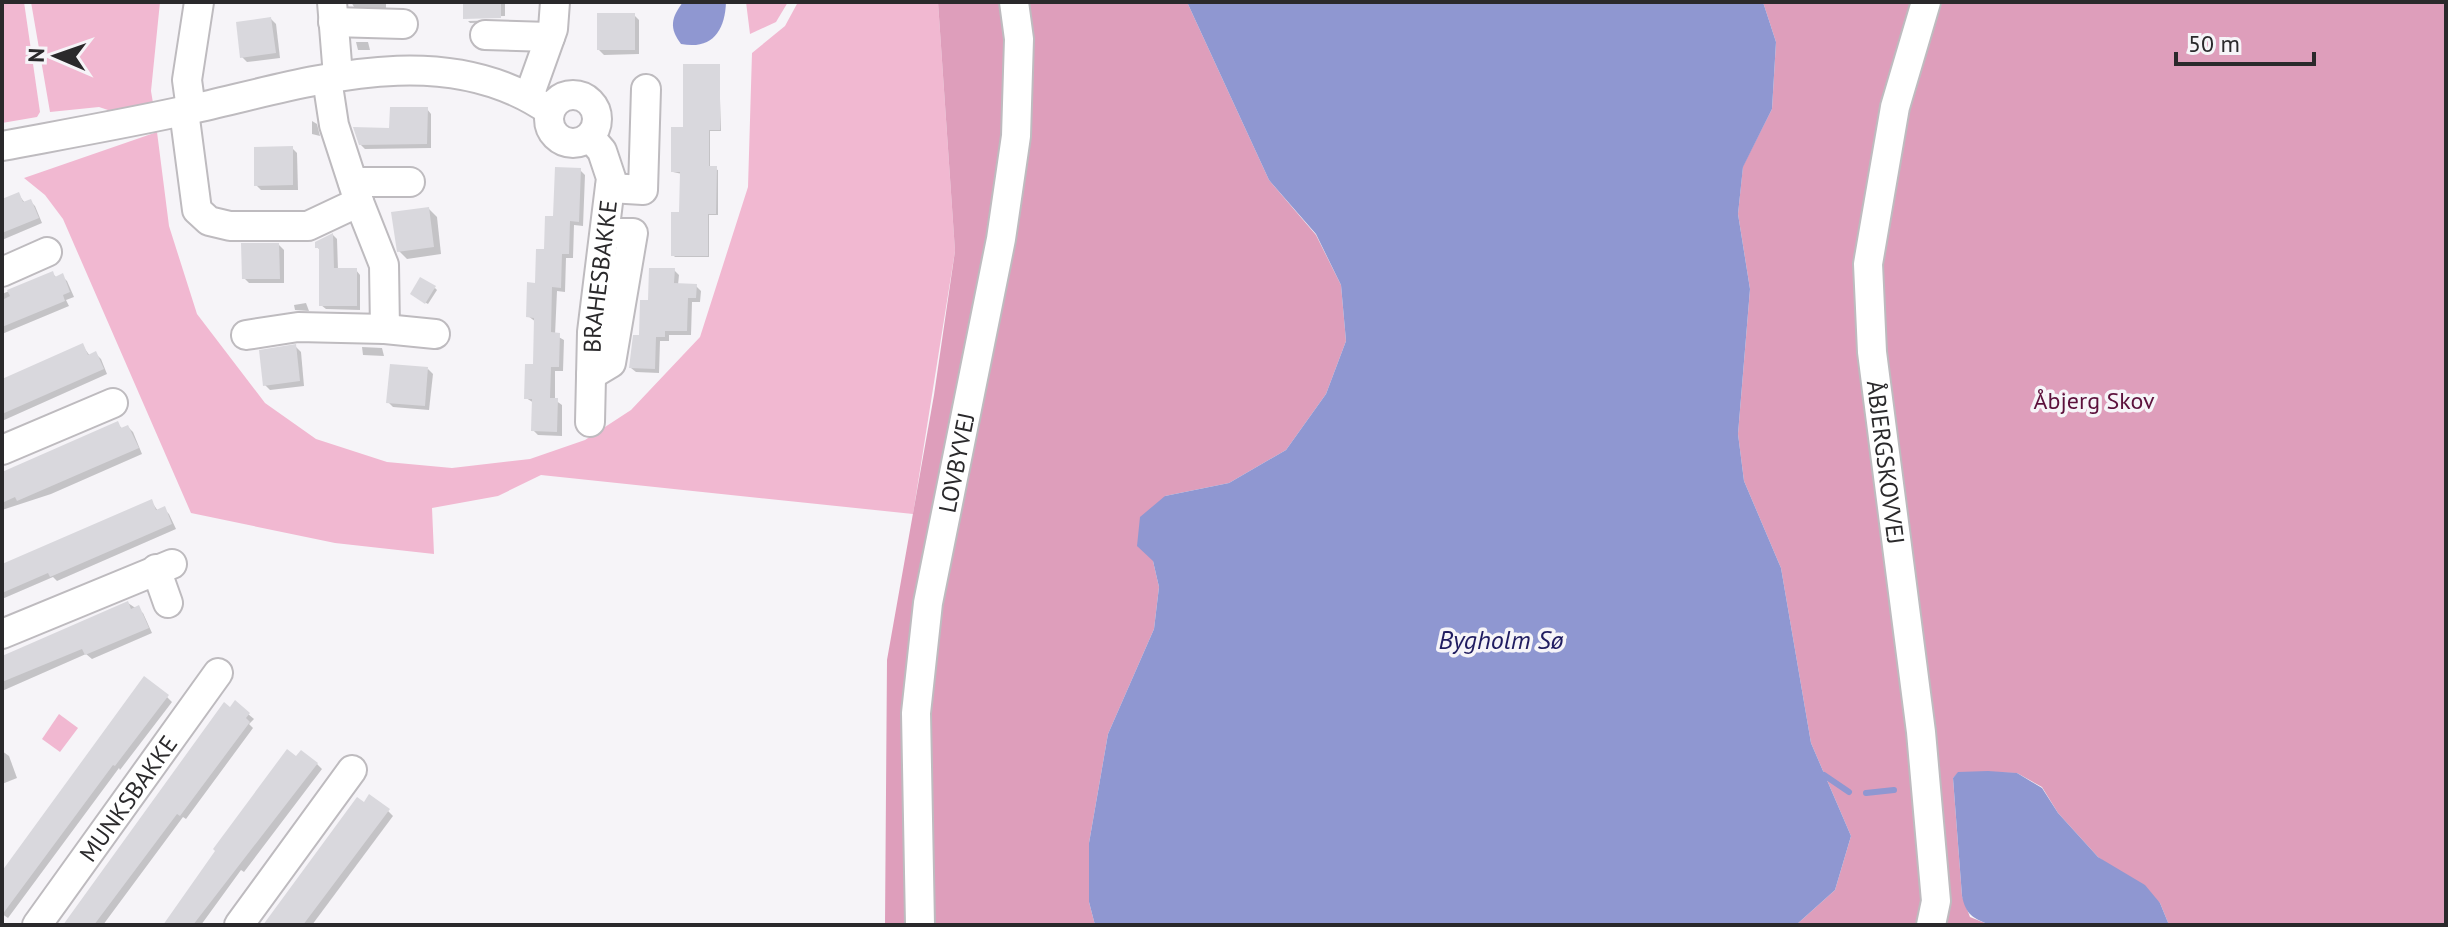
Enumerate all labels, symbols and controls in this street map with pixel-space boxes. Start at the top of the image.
north arrow [16,16,96,96]
scale bar [2176,16,2314,66]
text: 50 m [2188,28,2240,59]
text: N [22,48,50,63]
street label: BRAHESBAKKE [576,198,624,353]
street label: ÅBJERGSKOVVEJ [1860,378,1912,546]
park label: Åbjerg Skov [2033,385,2155,416]
street label: LOVBYVEJ [931,410,981,515]
water label: Bygholm Sø [1438,623,1564,656]
street label: MUNKSBAKKE [72,729,184,868]

